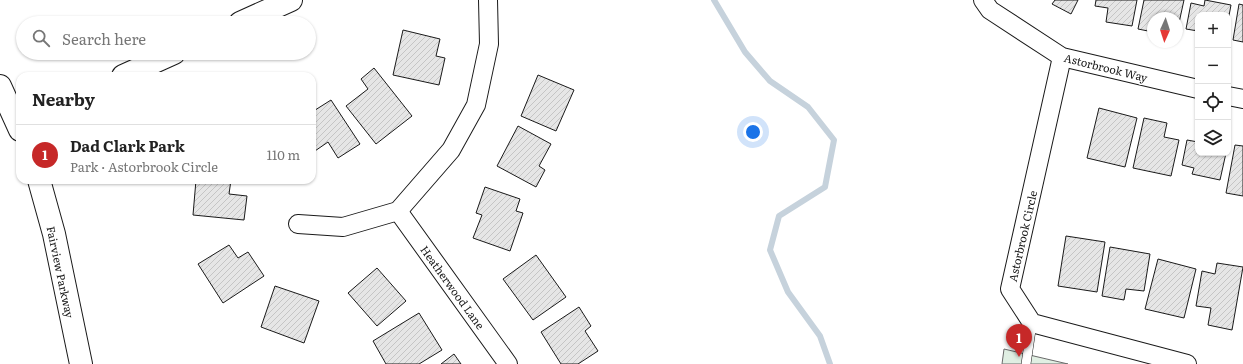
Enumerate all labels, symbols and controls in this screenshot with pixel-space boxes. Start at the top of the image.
north arrow [1147,12,1183,48]
map controls [1195,12,1231,156]
button: + [1195,12,1231,48]
search box [16,16,316,60]
icon: search [30,27,52,49]
text: Search here [62,27,146,50]
button: − [1195,48,1231,84]
street label: Astorbrook Way [1063,49,1150,85]
button: locate [1195,84,1231,120]
text: Nearby [32,86,95,111]
button: layers [1195,120,1231,156]
your location [743,122,763,142]
text: Dad Clark Park [70,134,185,157]
text: 1 [42,145,48,164]
text: 110 m [267,145,300,164]
text: Park · Astorbrook Circle [70,157,218,176]
street label: Astorbrook Circle [1004,189,1040,283]
street label: Fairview Parkway [43,225,79,320]
street label: Heatherwood Lane [417,242,489,332]
pin: 1 [1006,324,1032,357]

